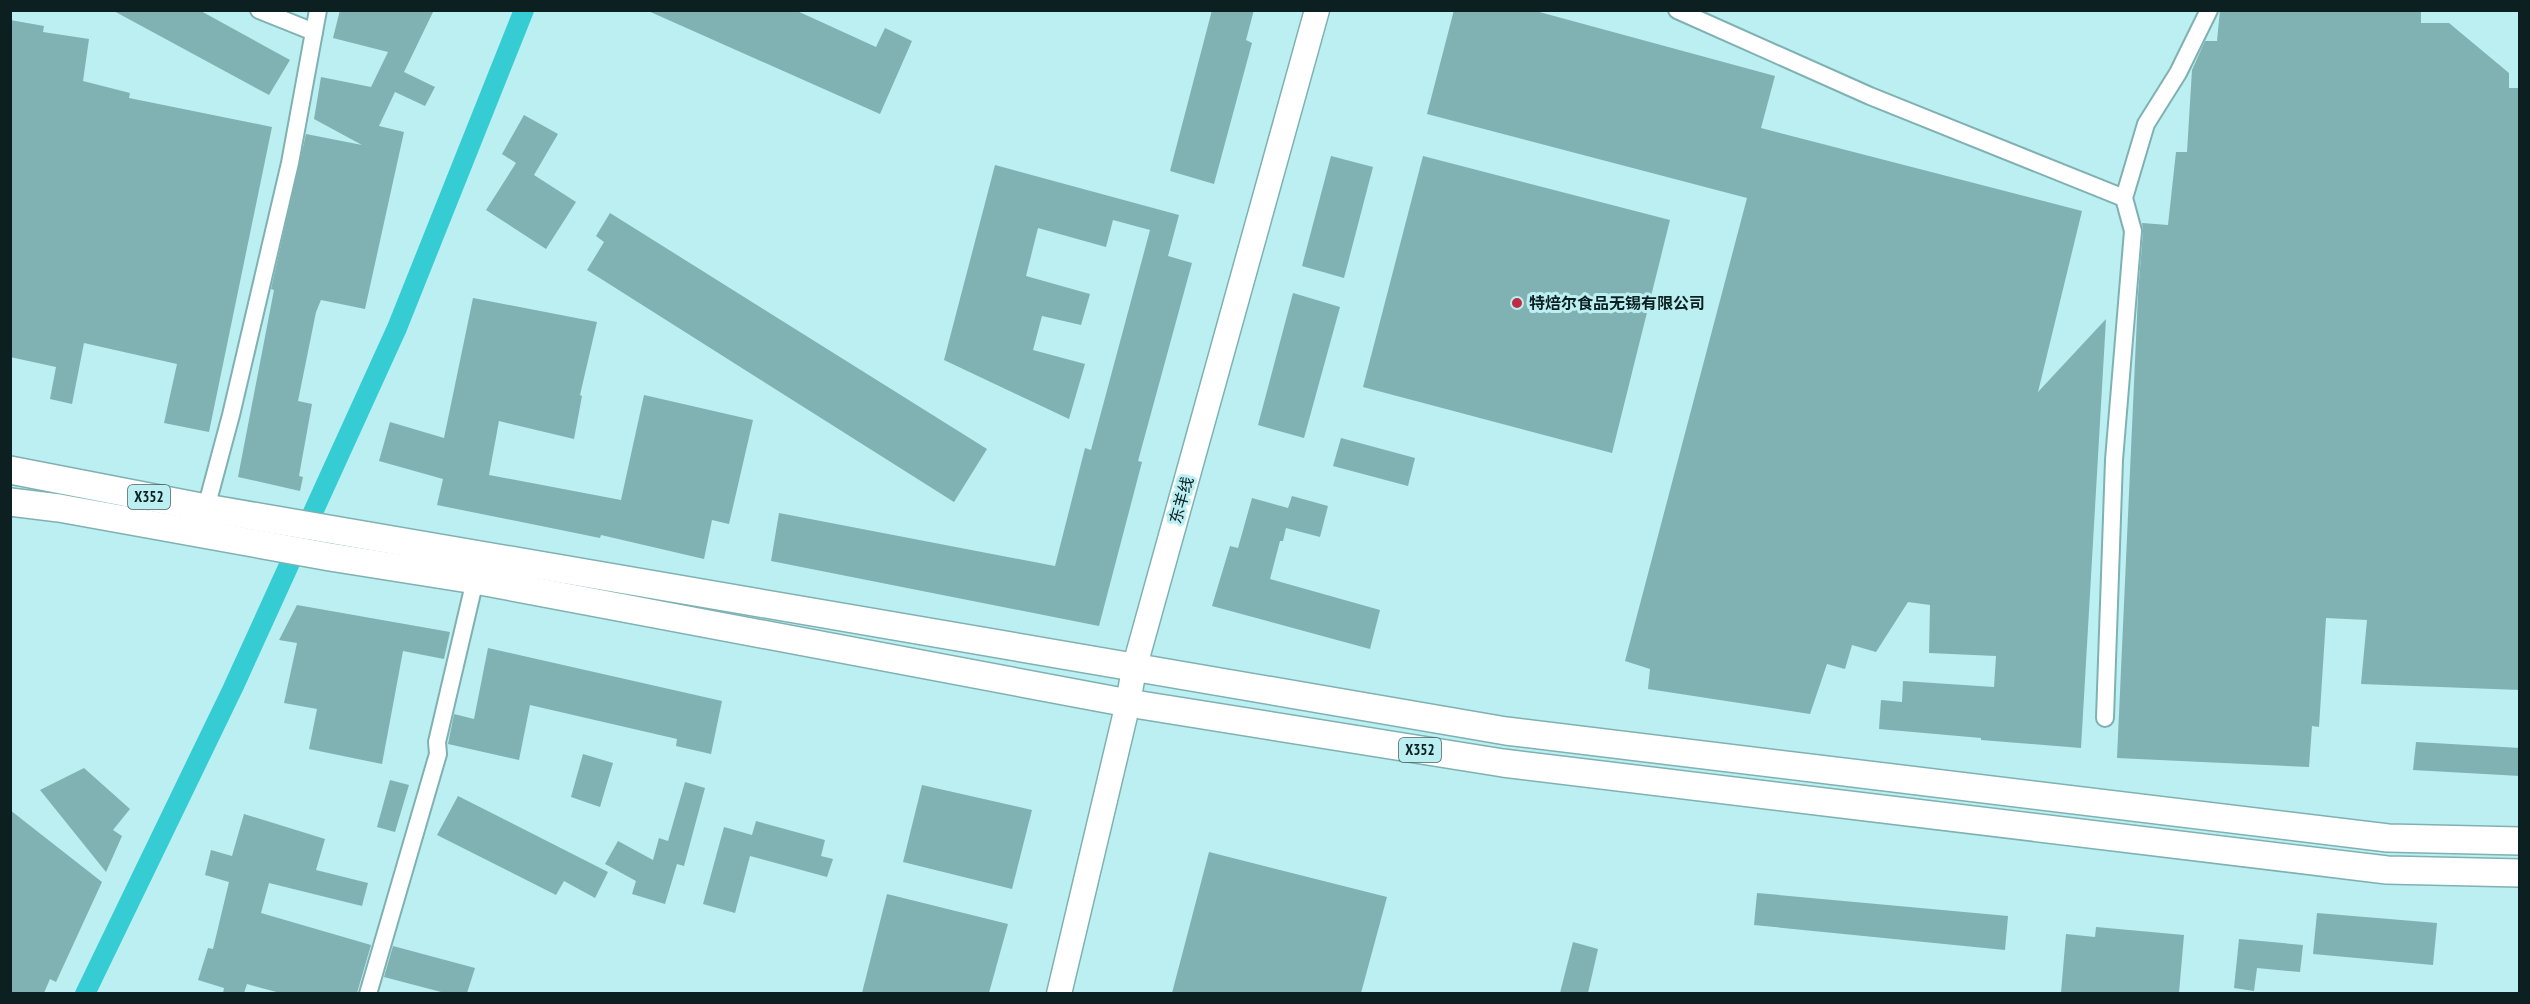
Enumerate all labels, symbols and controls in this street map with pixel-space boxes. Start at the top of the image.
place label: 特焙尔食品无锡有限公司 [1529,293,1705,313]
marker: 特焙尔食品无锡有限公司 [1510,296,1524,310]
street label: 东羊线 [1165,474,1197,526]
road number: X352 [128,485,170,509]
road number: X352 [1399,738,1441,762]

